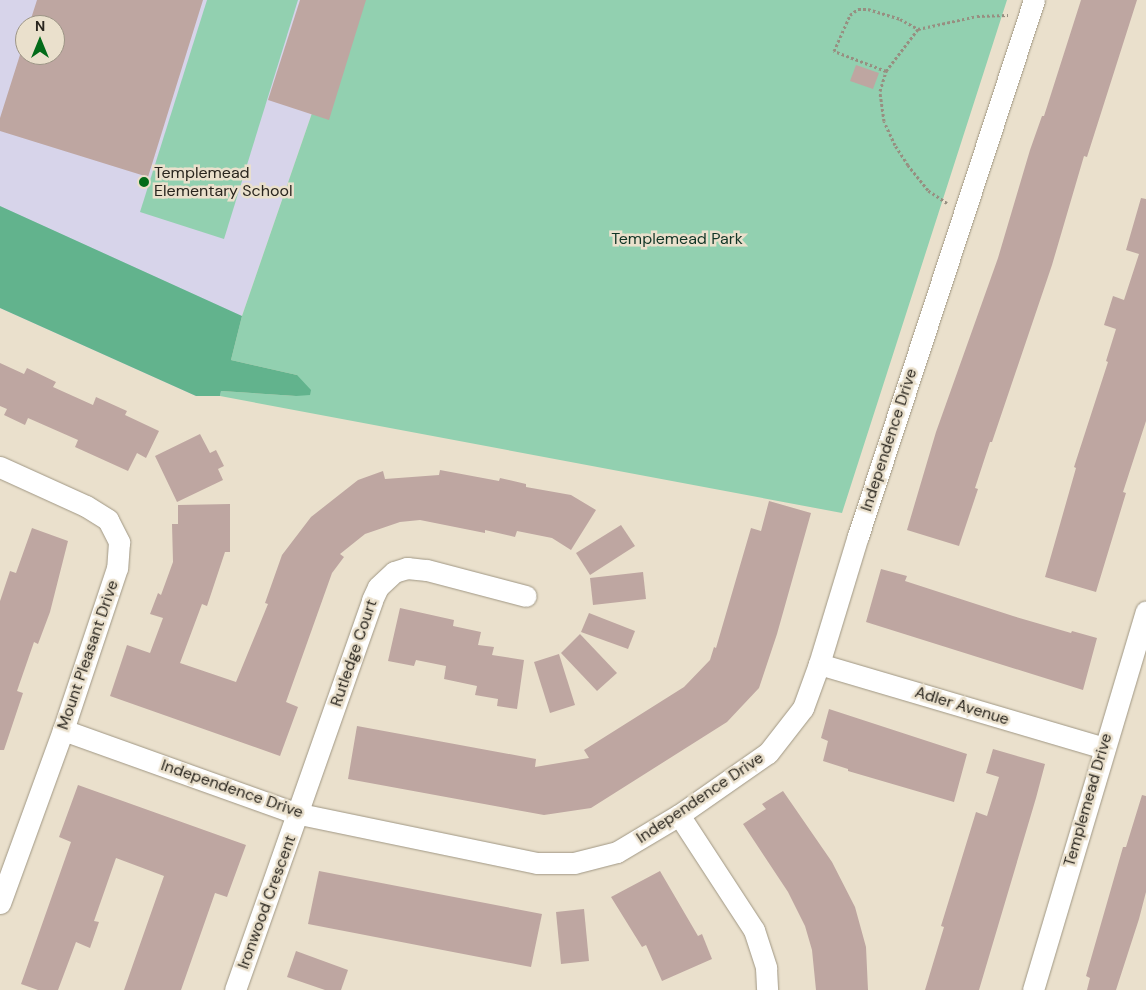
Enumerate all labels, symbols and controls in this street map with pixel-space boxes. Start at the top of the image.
north arrow [15,15,65,65]
text: N [35,17,45,35]
place label: Templemead Elementary School [154,163,292,201]
marker: Templemead Elementary School [138,176,150,188]
park label: Templemead Park [611,229,743,249]
street label: Independence Drive [857,366,921,514]
street label: Mount Pleasant Drive [53,578,123,732]
street label: Rutledge Court [327,597,381,709]
street label: Adler Avenue [913,683,1011,729]
street label: Templemead Drive [1060,731,1116,869]
street label: Independence Drive [633,748,767,848]
street label: Independence Drive [158,756,306,822]
street label: Ironwood Crescent [234,832,300,972]

